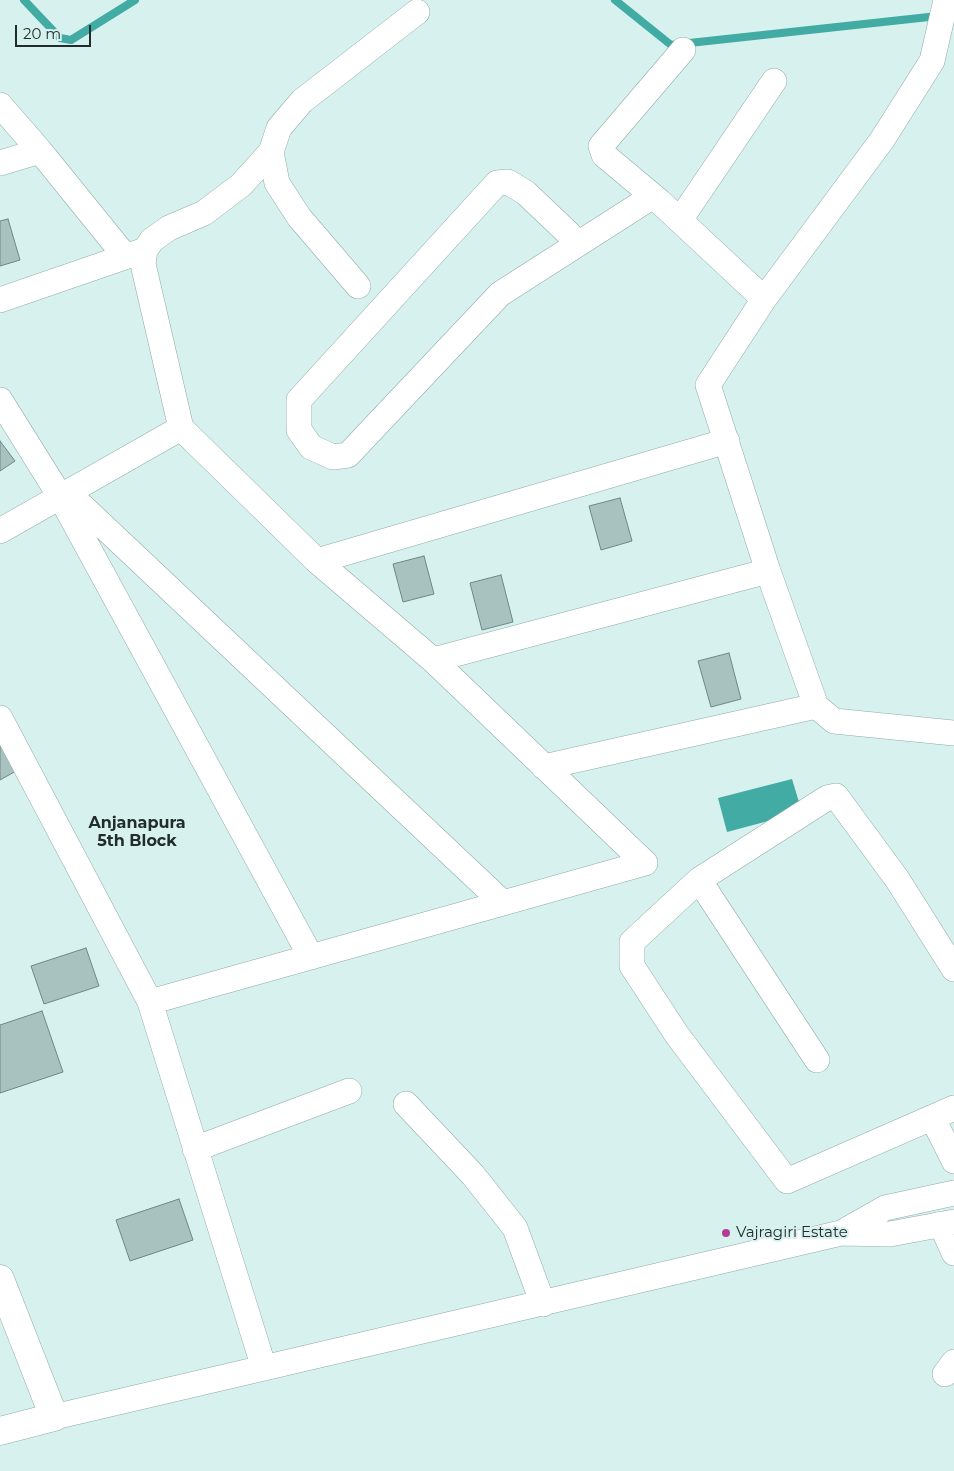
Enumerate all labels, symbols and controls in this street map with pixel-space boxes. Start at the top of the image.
scale bar [18,15,94,47]
text: 20 m [23,24,61,43]
district label: Anjanapura 5th Block [88,813,186,851]
place label: Vajragiri Estate [736,1224,848,1242]
marker: Vajragiri Estate [720,1227,732,1239]

